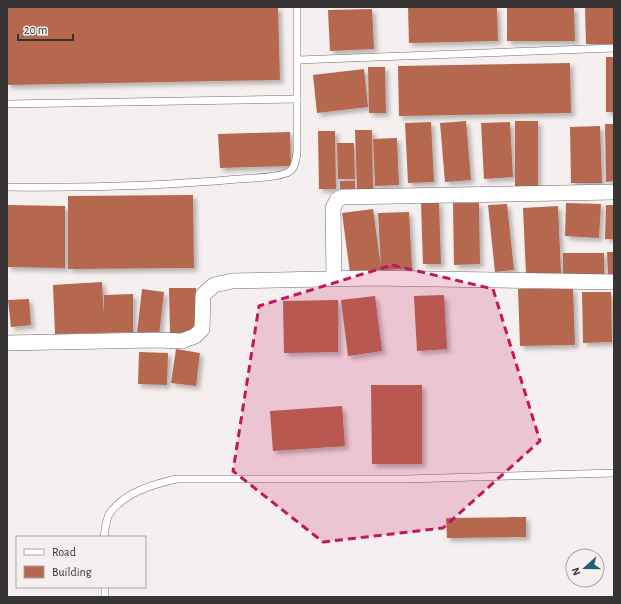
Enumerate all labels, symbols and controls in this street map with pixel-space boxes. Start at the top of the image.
scale bar [18,16,73,42]
text: 20 m [24,24,47,36]
legend [16,536,146,588]
text: Road [52,546,76,558]
north arrow [565,548,605,588]
text: Building [52,566,92,578]
text: N [570,566,583,577]

